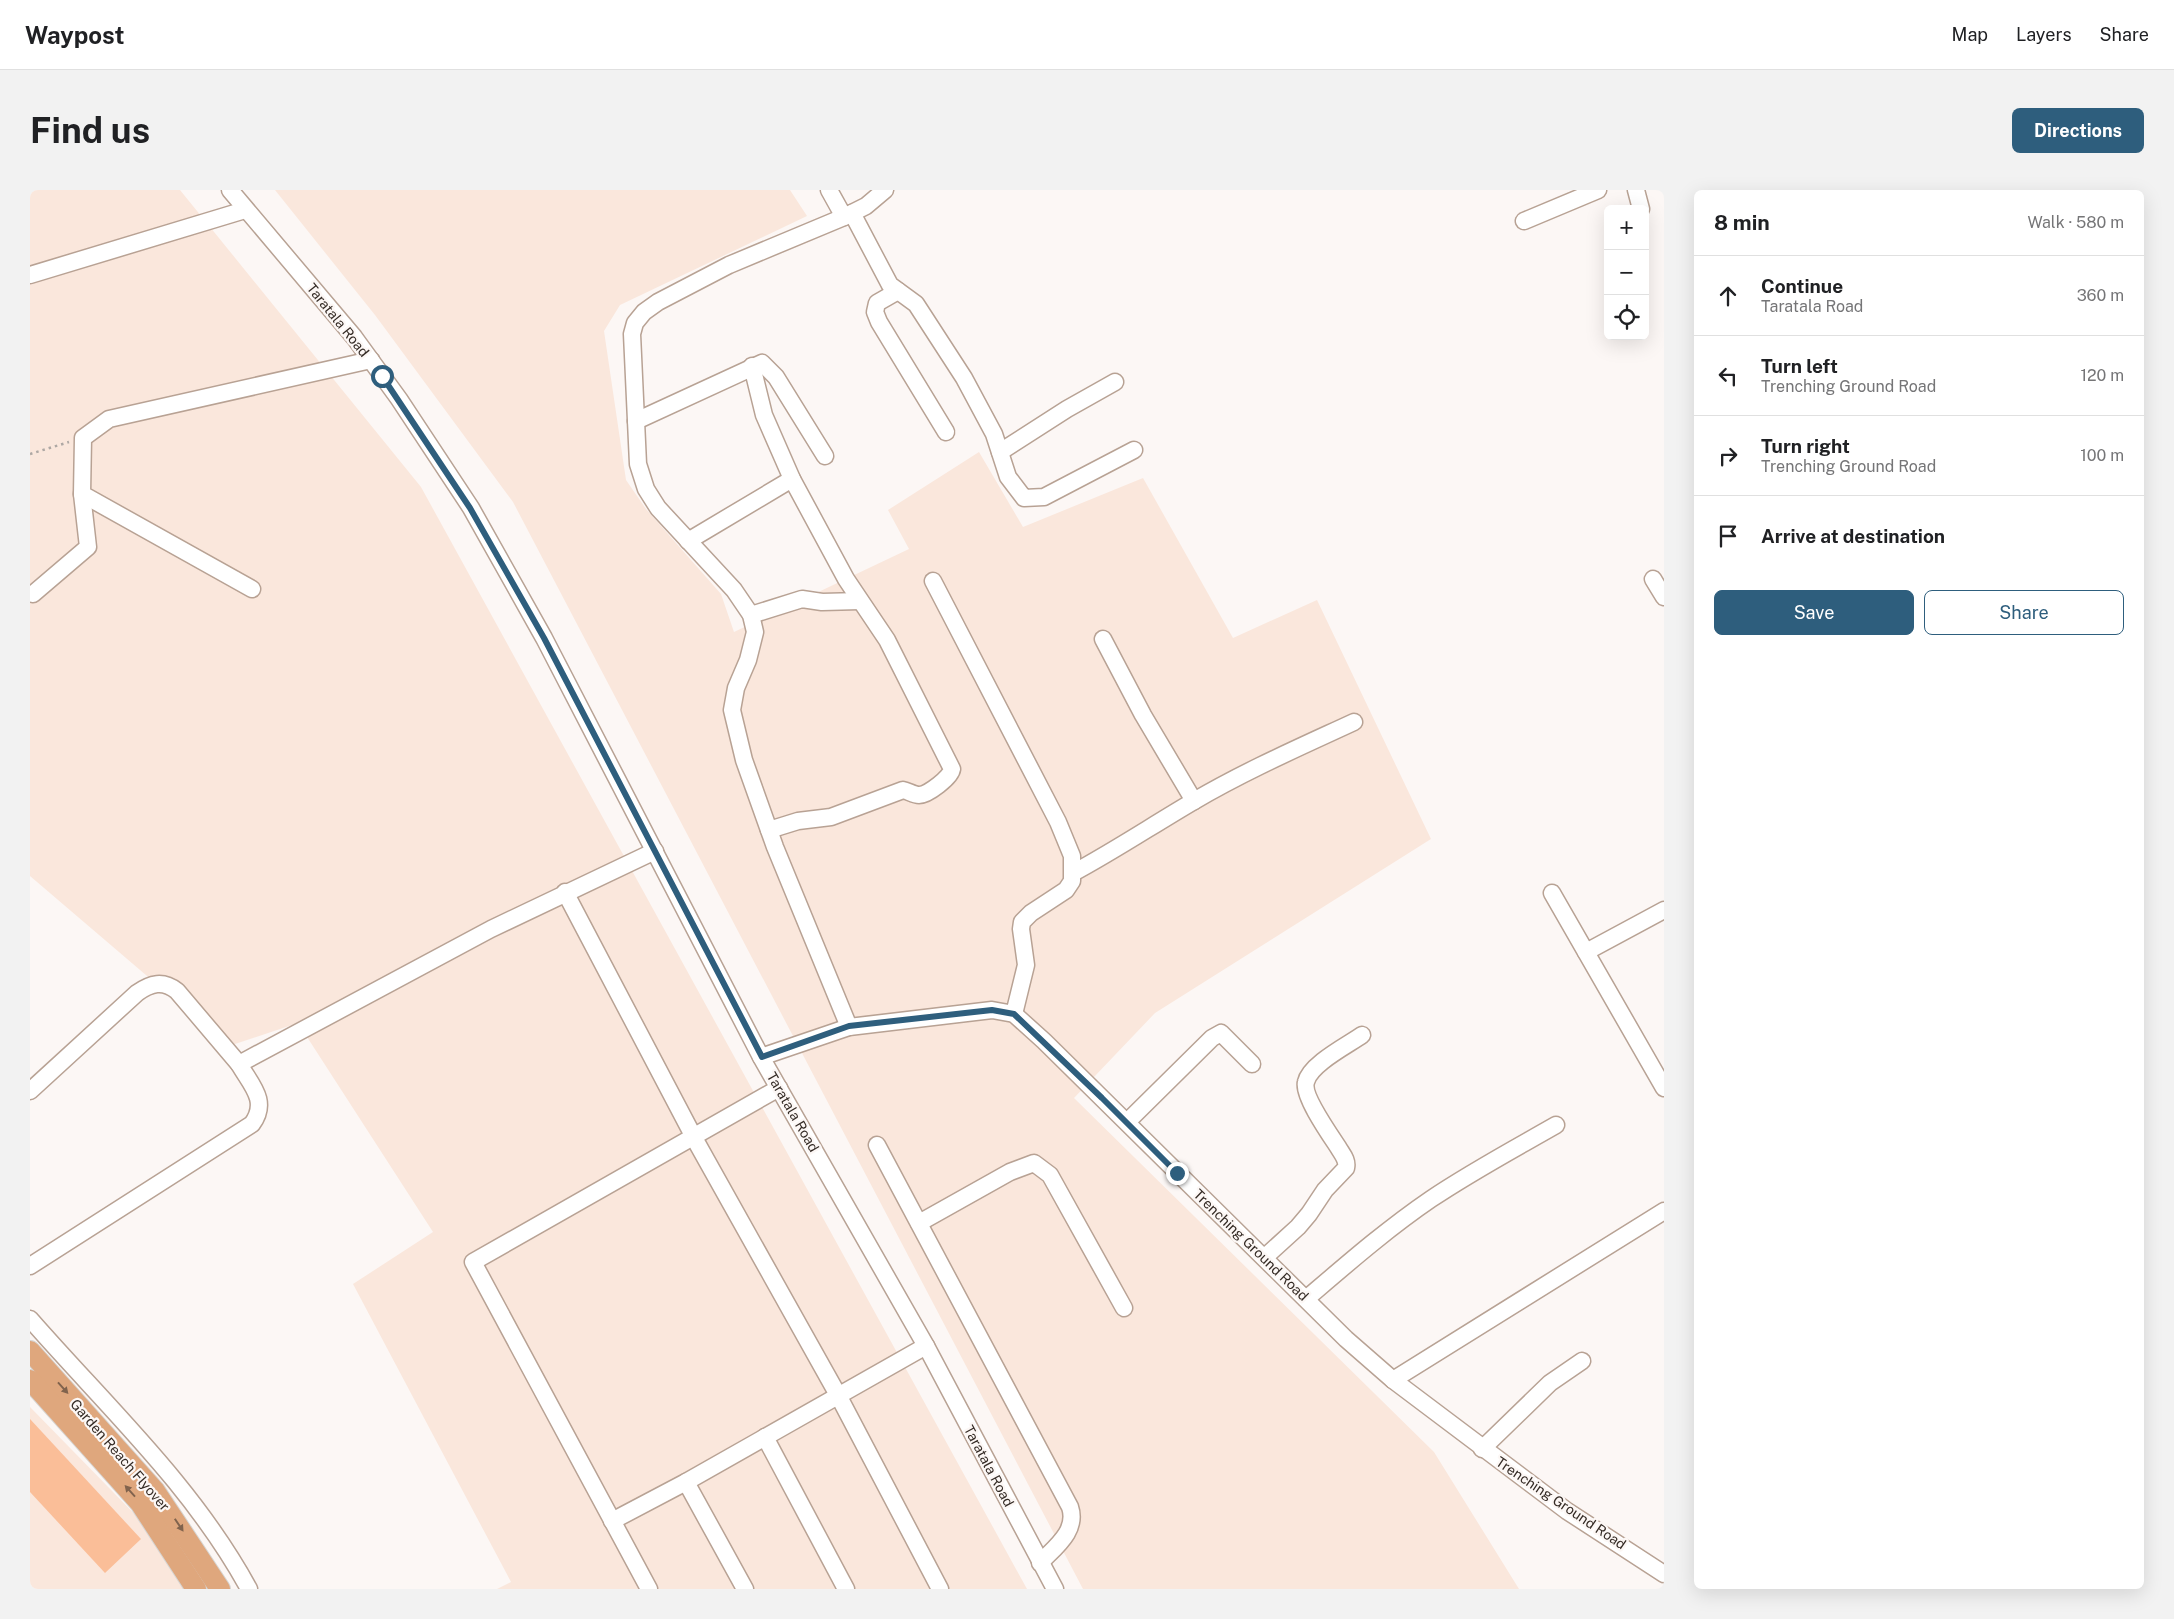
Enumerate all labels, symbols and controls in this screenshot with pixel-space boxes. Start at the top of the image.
text: Waypost [25,21,125,49]
text: Map [1952,24,1988,45]
text: Layers [2016,24,2072,45]
text: Share [2100,24,2149,45]
button: Directions [2012,108,2144,153]
text: Find us [30,110,150,151]
map controls [1604,205,1649,340]
button: + [1604,205,1649,250]
text: 8 min [1714,210,1770,235]
text: Walk · 580 m [2027,213,2124,232]
button: − [1604,250,1649,295]
text: Continue [1761,275,1843,297]
street label: Taratala Road [304,280,372,360]
icon: ahead [1714,282,1742,310]
text: 360 m [2077,286,2124,305]
button: locate [1604,295,1649,340]
text: Taratala Road [1761,297,1863,316]
text: Turn left [1761,355,1838,377]
icon: left [1714,362,1742,390]
route start [371,365,394,388]
text: 120 m [2080,366,2124,385]
text: Trenching Ground Road [1761,377,1936,396]
text: Turn right [1761,435,1850,457]
icon: right [1714,442,1742,470]
text: 100 m [2080,446,2124,465]
text: Trenching Ground Road [1761,457,1936,476]
icon: arrive [1714,522,1742,550]
text: Arrive at destination [1761,525,1945,547]
button: Save [1714,590,1914,635]
button: Share [1924,590,2124,635]
street label: Taratala Road [764,1069,822,1155]
route end [1166,1162,1189,1185]
street label: Trenching Ground Road [1190,1186,1312,1304]
one-way arrow [57,1381,68,1394]
street label: Garden Reach Flyover [67,1396,173,1514]
street label: Taratala Road [961,1423,1017,1509]
street label: Trenching Ground Road [1493,1454,1629,1552]
one-way arrow [124,1484,135,1497]
one-way arrow [174,1518,183,1532]

